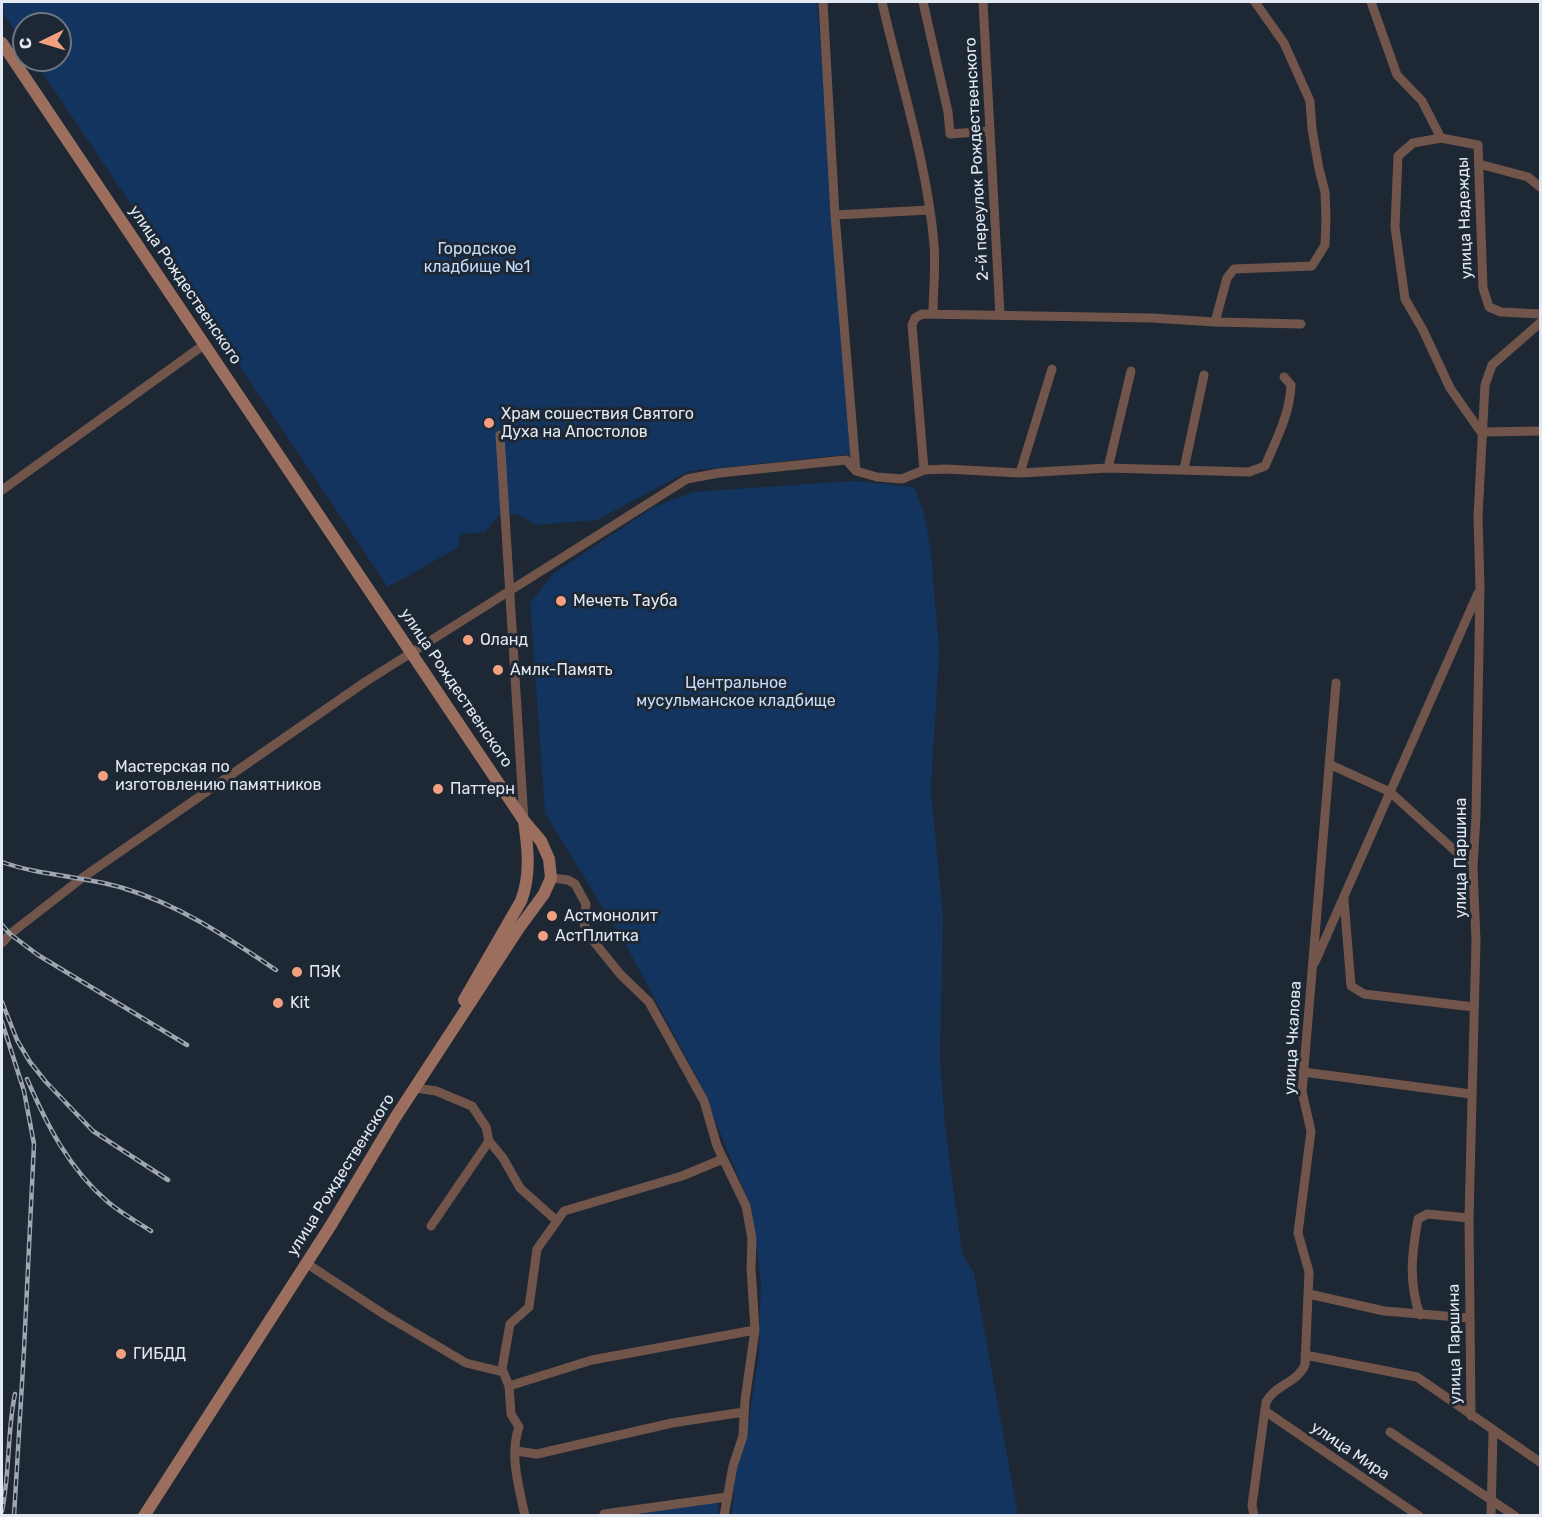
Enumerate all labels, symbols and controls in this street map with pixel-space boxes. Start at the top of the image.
north arrow [12,12,72,72]
text: С [16,37,36,50]
street label: 2-й переулок Рождественского [961,37,993,281]
street label: улица Надежды [1453,156,1477,280]
street label: улица Рождественского [125,202,245,368]
park label: Городское кладбище №1 [424,239,530,277]
place label: Храм сошествия Святого Духа на Апостолов [501,404,694,442]
marker: Храм сошествия Святого Духа на Апостолов [482,416,496,430]
place label: Мечеть Тауба [573,591,678,611]
marker: Мечеть Тауба [554,594,568,608]
street label: улица Рождественского [396,605,516,771]
place label: Оланд [480,630,528,650]
marker: Оланд [461,633,475,647]
place label: Амлк-Память [510,660,613,680]
marker: Амлк-Память [491,663,505,677]
park label: Центральное мусульманское кладбище [636,673,836,711]
place label: Мастерская по изготовлению памятников [115,757,322,795]
marker: Мастерская по изготовлению памятников [96,769,110,783]
place label: Паттерн [450,779,515,799]
marker: Паттерн [431,782,445,796]
street label: улица Паршина [1451,798,1471,918]
place label: Астмонолит [564,906,658,926]
marker: Астмонолит [545,909,559,923]
place label: АстПлитка [555,926,639,946]
marker: АстПлитка [536,929,550,943]
place label: ПЭК [309,962,341,982]
marker: ПЭК [290,965,304,979]
street label: улица Чкалова [1280,981,1306,1095]
place label: Kit [290,993,310,1013]
marker: Kit [271,996,285,1010]
street label: улица Рождественского [283,1090,399,1260]
street label: улица Паршина [1444,1284,1466,1404]
place label: ГИБДД [133,1344,186,1364]
marker: ГИБДД [114,1347,128,1361]
street label: улица Мира [1307,1418,1393,1484]

